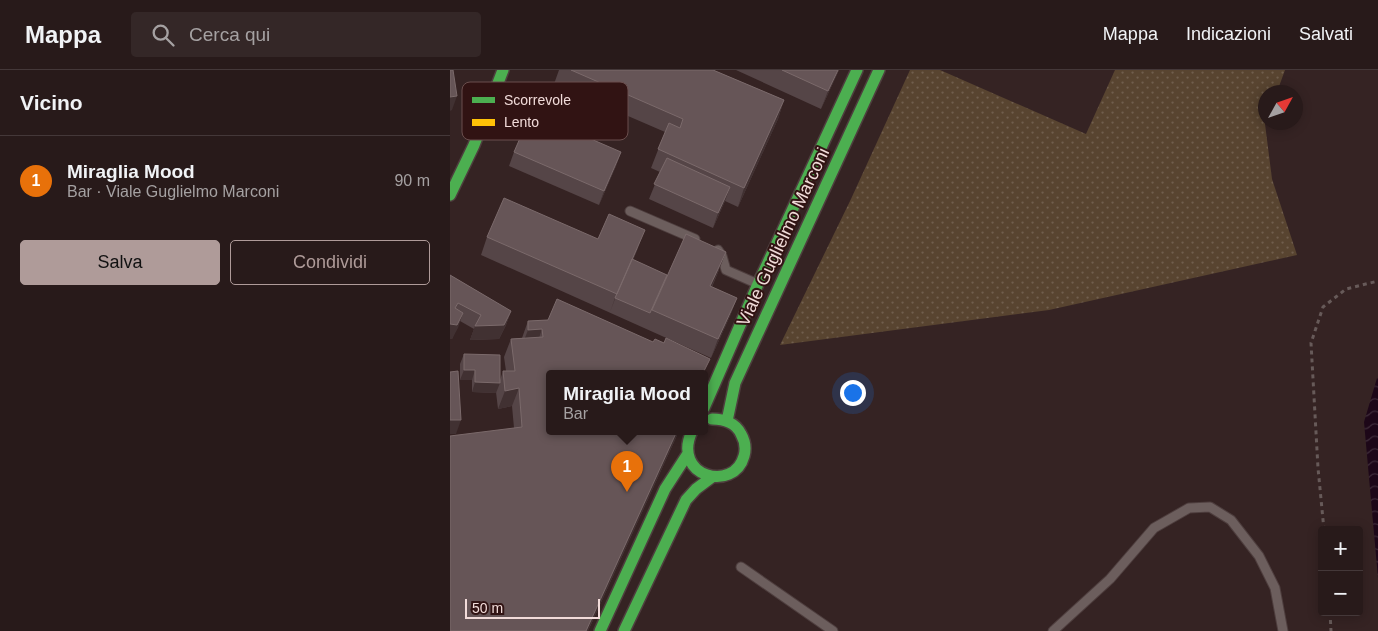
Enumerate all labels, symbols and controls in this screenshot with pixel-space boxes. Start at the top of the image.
search box [131,12,481,57]
text: Mappa [25,21,101,48]
icon: search [149,21,177,49]
text: Cerca qui [189,24,270,45]
text: Mappa [1103,24,1158,44]
text: Indicazioni [1186,24,1271,44]
text: Salvati [1299,24,1353,44]
legend [462,82,628,140]
north arrow [1258,85,1303,130]
text: Vicino [20,91,83,114]
text: Scorrevole [504,92,571,108]
text: Lento [504,114,539,130]
street label: Viale Guglielmo Marconi [733,145,833,329]
text: Miraglia Mood [67,161,195,182]
text: 1 [32,172,40,189]
text: 90 m [394,172,430,189]
text: Bar · Viale Guglielmo Marconi [67,183,279,200]
button: Salva [20,240,220,285]
button: Condividi [230,240,430,285]
popup [546,370,708,435]
your location [840,380,866,406]
text: Miraglia Mood [563,383,691,404]
text: Bar [563,405,588,422]
pin: 1 [611,451,643,492]
map controls [1318,526,1363,616]
button: + [1318,526,1363,571]
button: − [1318,571,1363,616]
scale bar [465,596,600,619]
text: 50 m [472,600,503,616]

